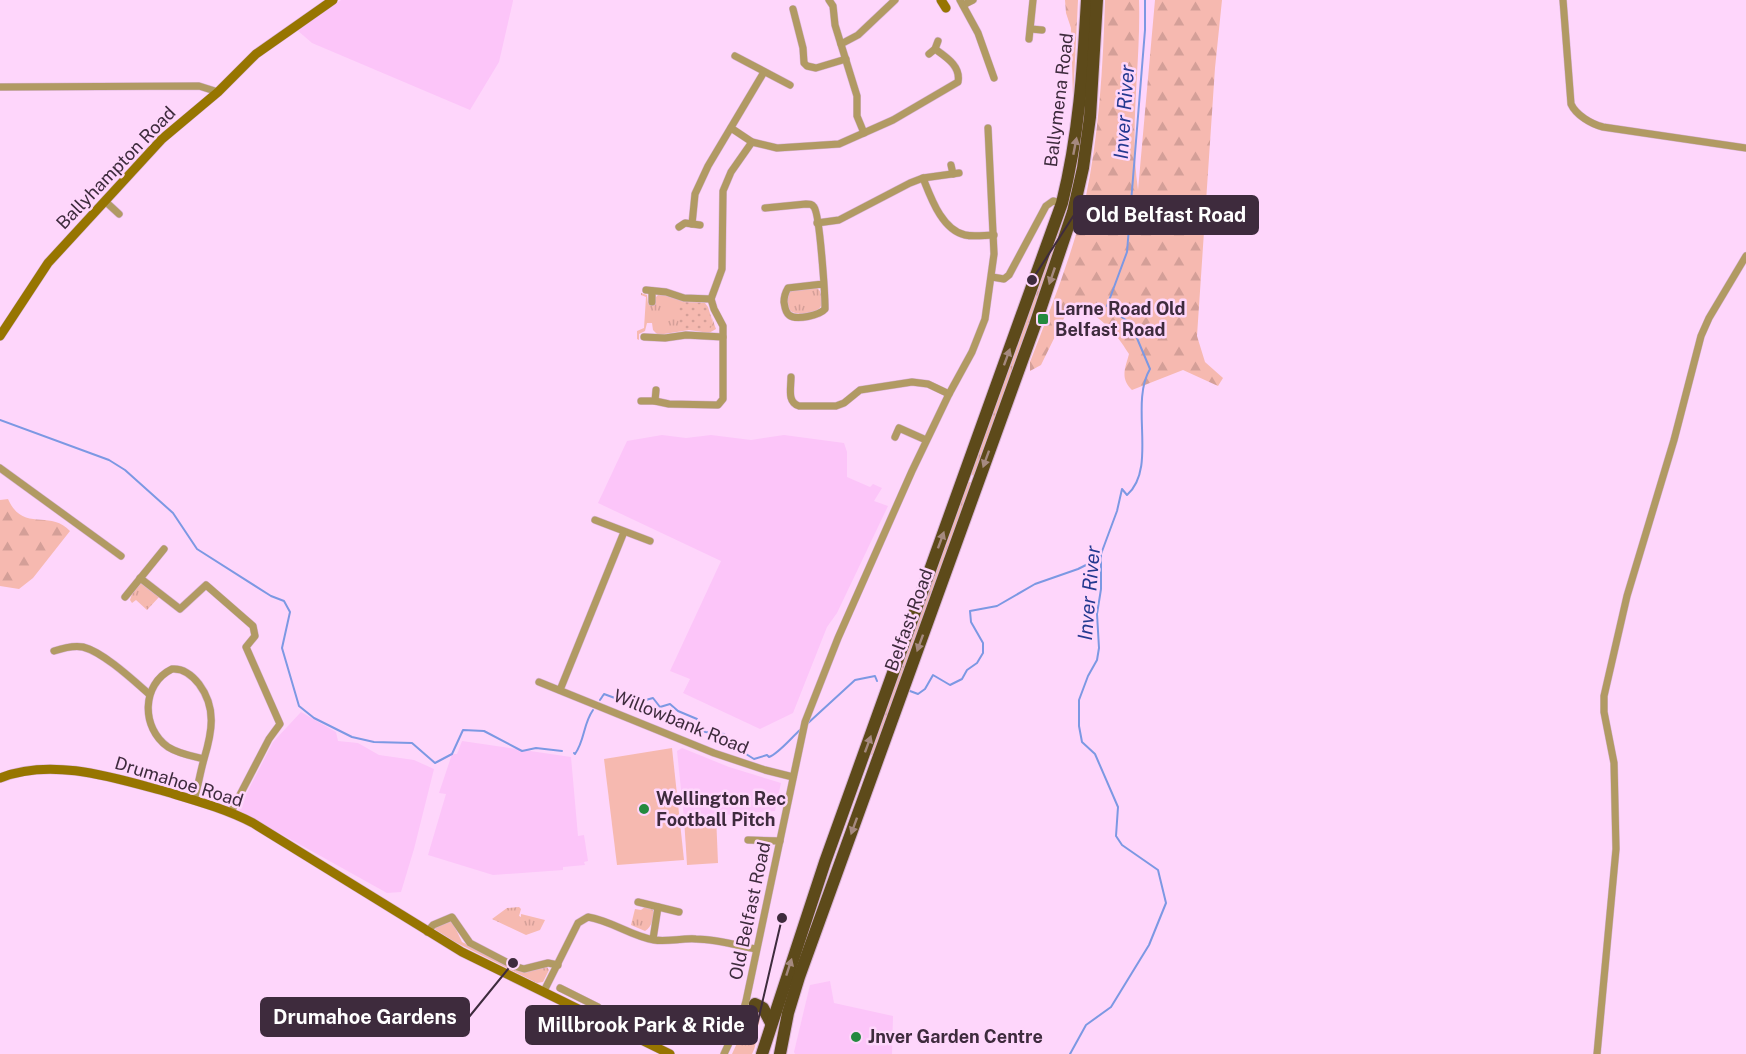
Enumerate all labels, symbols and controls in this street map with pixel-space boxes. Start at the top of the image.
street label: Ballymena Road [1040,32,1077,168]
water label: Inver River [1109,63,1139,160]
street label: Ballyhampton Road [52,102,180,233]
one-way arrow [1071,137,1080,156]
callout: Old Belfast Road [1074,196,1258,234]
text: Old Belfast Road [1086,203,1246,227]
one-way arrow [1047,267,1057,285]
place label: Larne Road Old Belfast Road [1055,298,1185,340]
marker: Larne Road Old Belfast Road [1036,312,1050,326]
one-way arrow [1003,348,1013,366]
one-way arrow [981,450,991,468]
one-way arrow [937,531,947,549]
water label: Inver River [1073,544,1105,641]
street label: Belfast Road [880,566,937,674]
one-way arrow [915,634,925,652]
street label: Willowbank Road [610,685,752,758]
one-way arrow [863,734,873,752]
street label: Drumahoe Road [112,752,246,811]
place label: Wellington Rec Football Pitch [656,788,786,830]
marker: Wellington Rec Football Pitch [637,802,651,816]
one-way arrow [849,817,858,835]
street label: Old Belfast Road [725,840,774,982]
one-way arrow [785,958,794,976]
callout: Drumahoe Gardens [261,998,469,1036]
text: Drumahoe Gardens [273,1005,457,1029]
callout: Millbrook Park & Ride [526,1006,757,1044]
text: Millbrook Park & Ride [537,1013,745,1037]
place label: Jnver Garden Centre [868,1026,1043,1047]
marker: Jnver Garden Centre [849,1030,863,1044]

